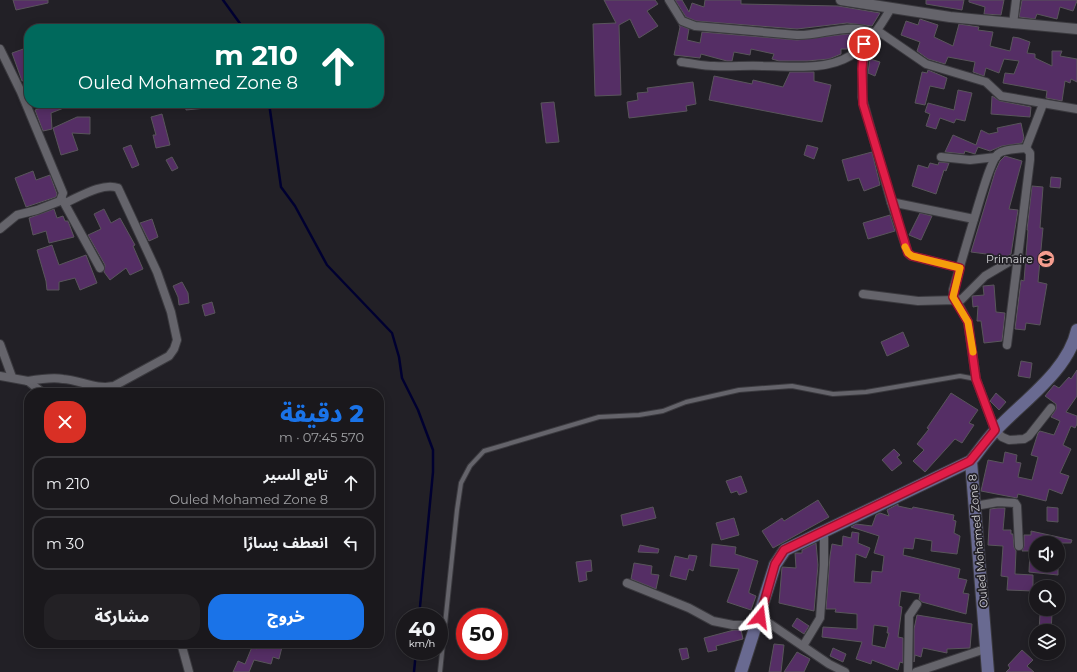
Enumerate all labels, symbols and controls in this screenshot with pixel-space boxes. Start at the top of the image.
pin [847,27,881,61]
icon: arrive [853,33,875,55]
text: 210 m [214,38,298,72]
icon: ahead [312,40,364,92]
text: Ouled Mohamed Zone 8 [78,72,298,94]
school or university icon: Primaire [1036,249,1056,269]
place label: Primaire [986,252,1033,266]
text: 2 دقيقة [280,399,364,428]
button: close [44,401,86,443]
text: 570 m · 07:45 [279,429,364,445]
text: تابع السير [264,465,328,484]
icon: ahead [340,472,362,494]
street label: Ouled Mohamed Zone 8 [965,473,991,609]
text: 210 m [46,474,90,493]
text: Ouled Mohamed Zone 8 [169,491,328,507]
icon: left [340,532,362,554]
text: انعطف يسارًا [243,533,328,552]
text: 30 m [46,534,84,553]
map controls [1029,536,1065,660]
button: sound [1029,536,1065,572]
button: search [1029,580,1065,616]
button: مشاركة [44,594,200,640]
button: خروج [208,594,364,640]
position arrow [739,596,781,638]
speed limit sign: 50 [456,608,508,660]
text: 40 [408,617,436,641]
button: layers [1029,624,1065,660]
text: km/h [409,637,435,650]

